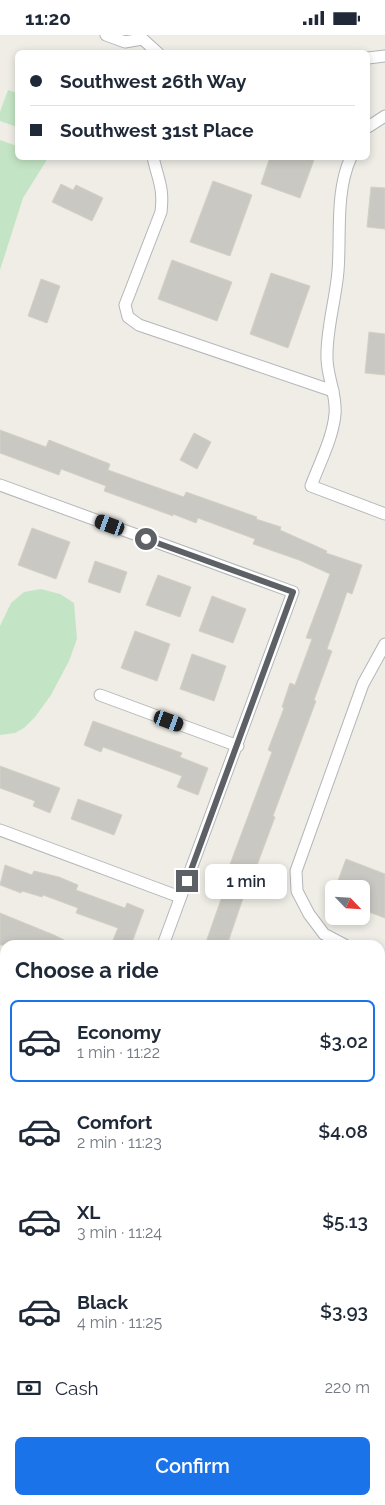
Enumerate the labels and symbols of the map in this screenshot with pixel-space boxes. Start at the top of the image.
car [93,513,126,537]
route start [135,528,157,550]
car [152,709,185,733]
callout: 1 min [204,863,287,899]
route end [176,870,198,892]
north arrow [325,880,370,925]

